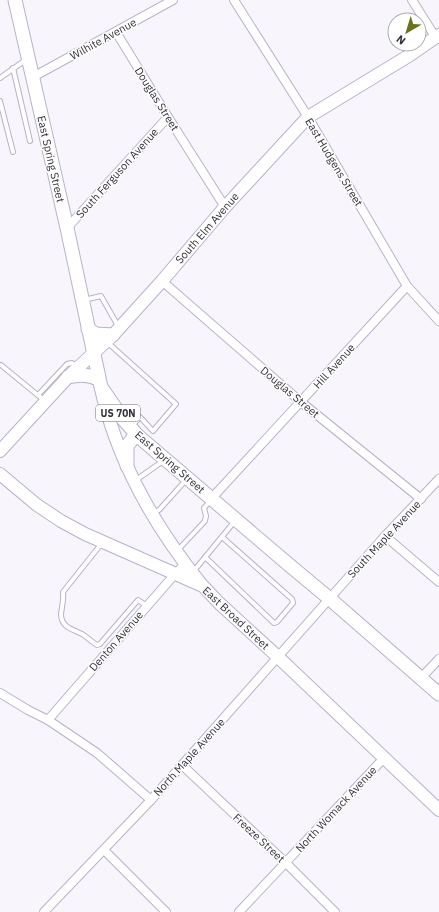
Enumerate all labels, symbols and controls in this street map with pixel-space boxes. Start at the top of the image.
north arrow [387,12,427,52]
street label: Wilhite Avenue [67,15,139,63]
text: N [393,32,408,48]
street label: Douglas Street [132,65,182,134]
street label: East Spring Street [34,114,68,204]
street label: East Hudgens Street [302,115,366,209]
street label: South Ferguson Avenue [73,125,161,221]
street label: South Elm Avenue [172,190,242,266]
street label: Hill Avenue [310,341,358,391]
street label: Douglas Street [258,363,322,421]
road number: US 70N [96,405,140,421]
street label: East Spring Street [132,428,208,496]
street label: South Maple Avenue [344,497,424,581]
street label: East Broad Street [200,583,272,653]
street label: Denton Avenue [86,608,146,674]
street label: North Maple Avenue [150,715,228,799]
street label: North Womack Avenue [292,763,380,855]
street label: Freeze Street [230,810,288,866]

